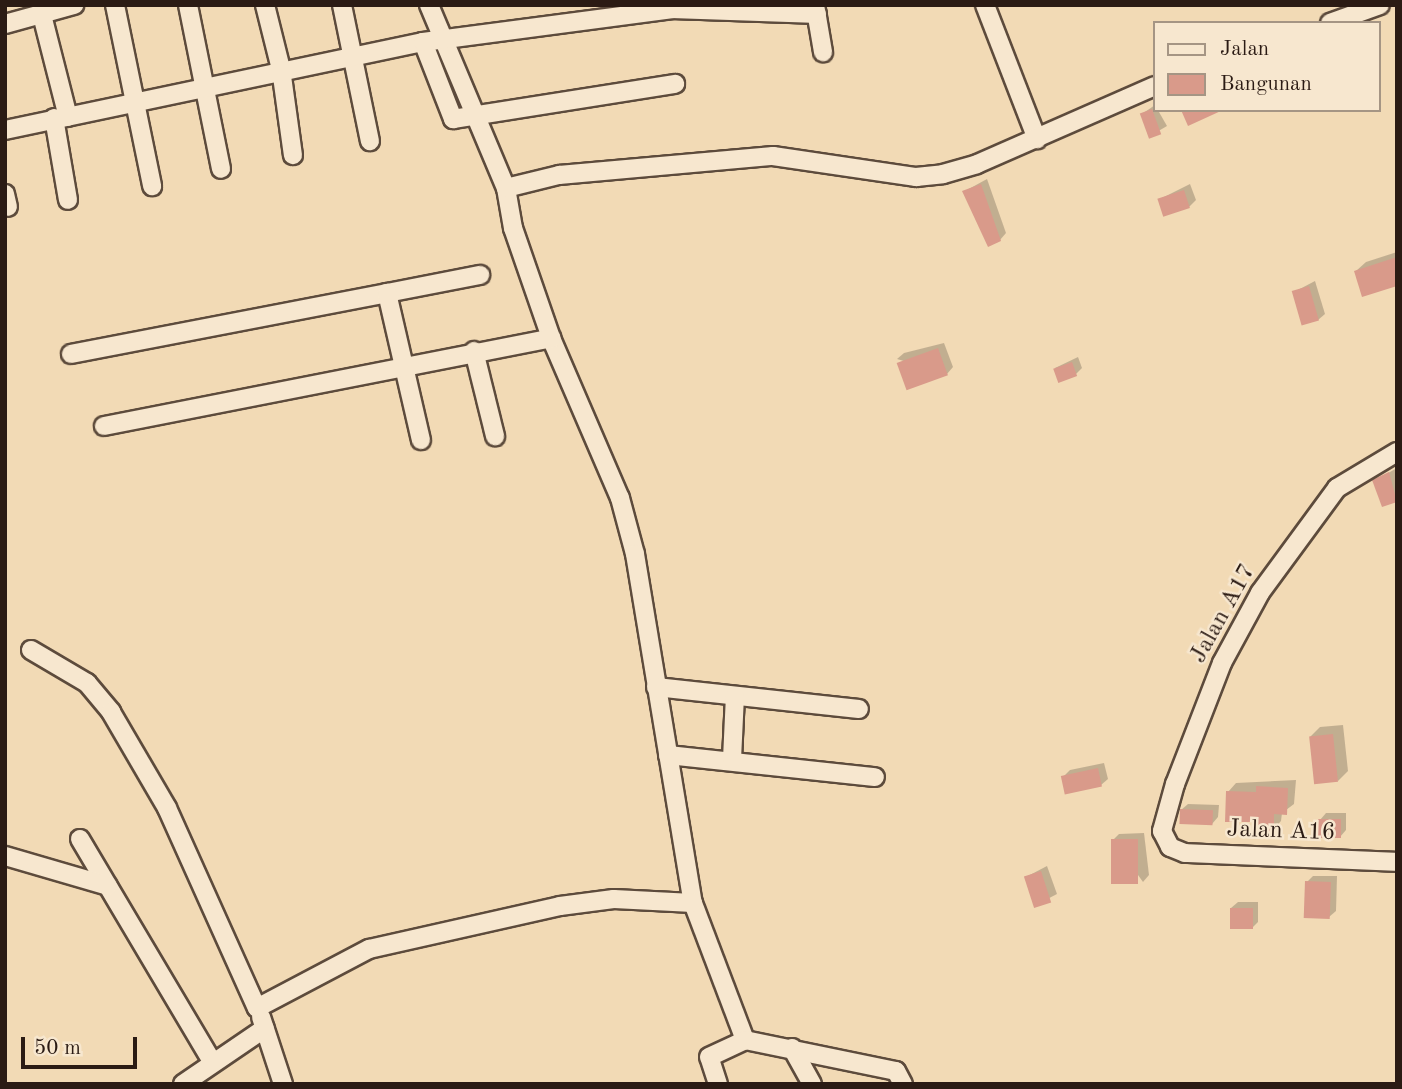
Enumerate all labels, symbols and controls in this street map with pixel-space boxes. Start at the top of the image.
legend [1154,21,1381,112]
text: Jalan [1220,39,1269,60]
text: Bangunan [1220,74,1312,95]
street label: Jalan A17 [1185,559,1263,669]
street label: Jalan A16 [1226,816,1336,848]
scale bar [24,1023,140,1066]
text: 50 m [34,1038,81,1059]

